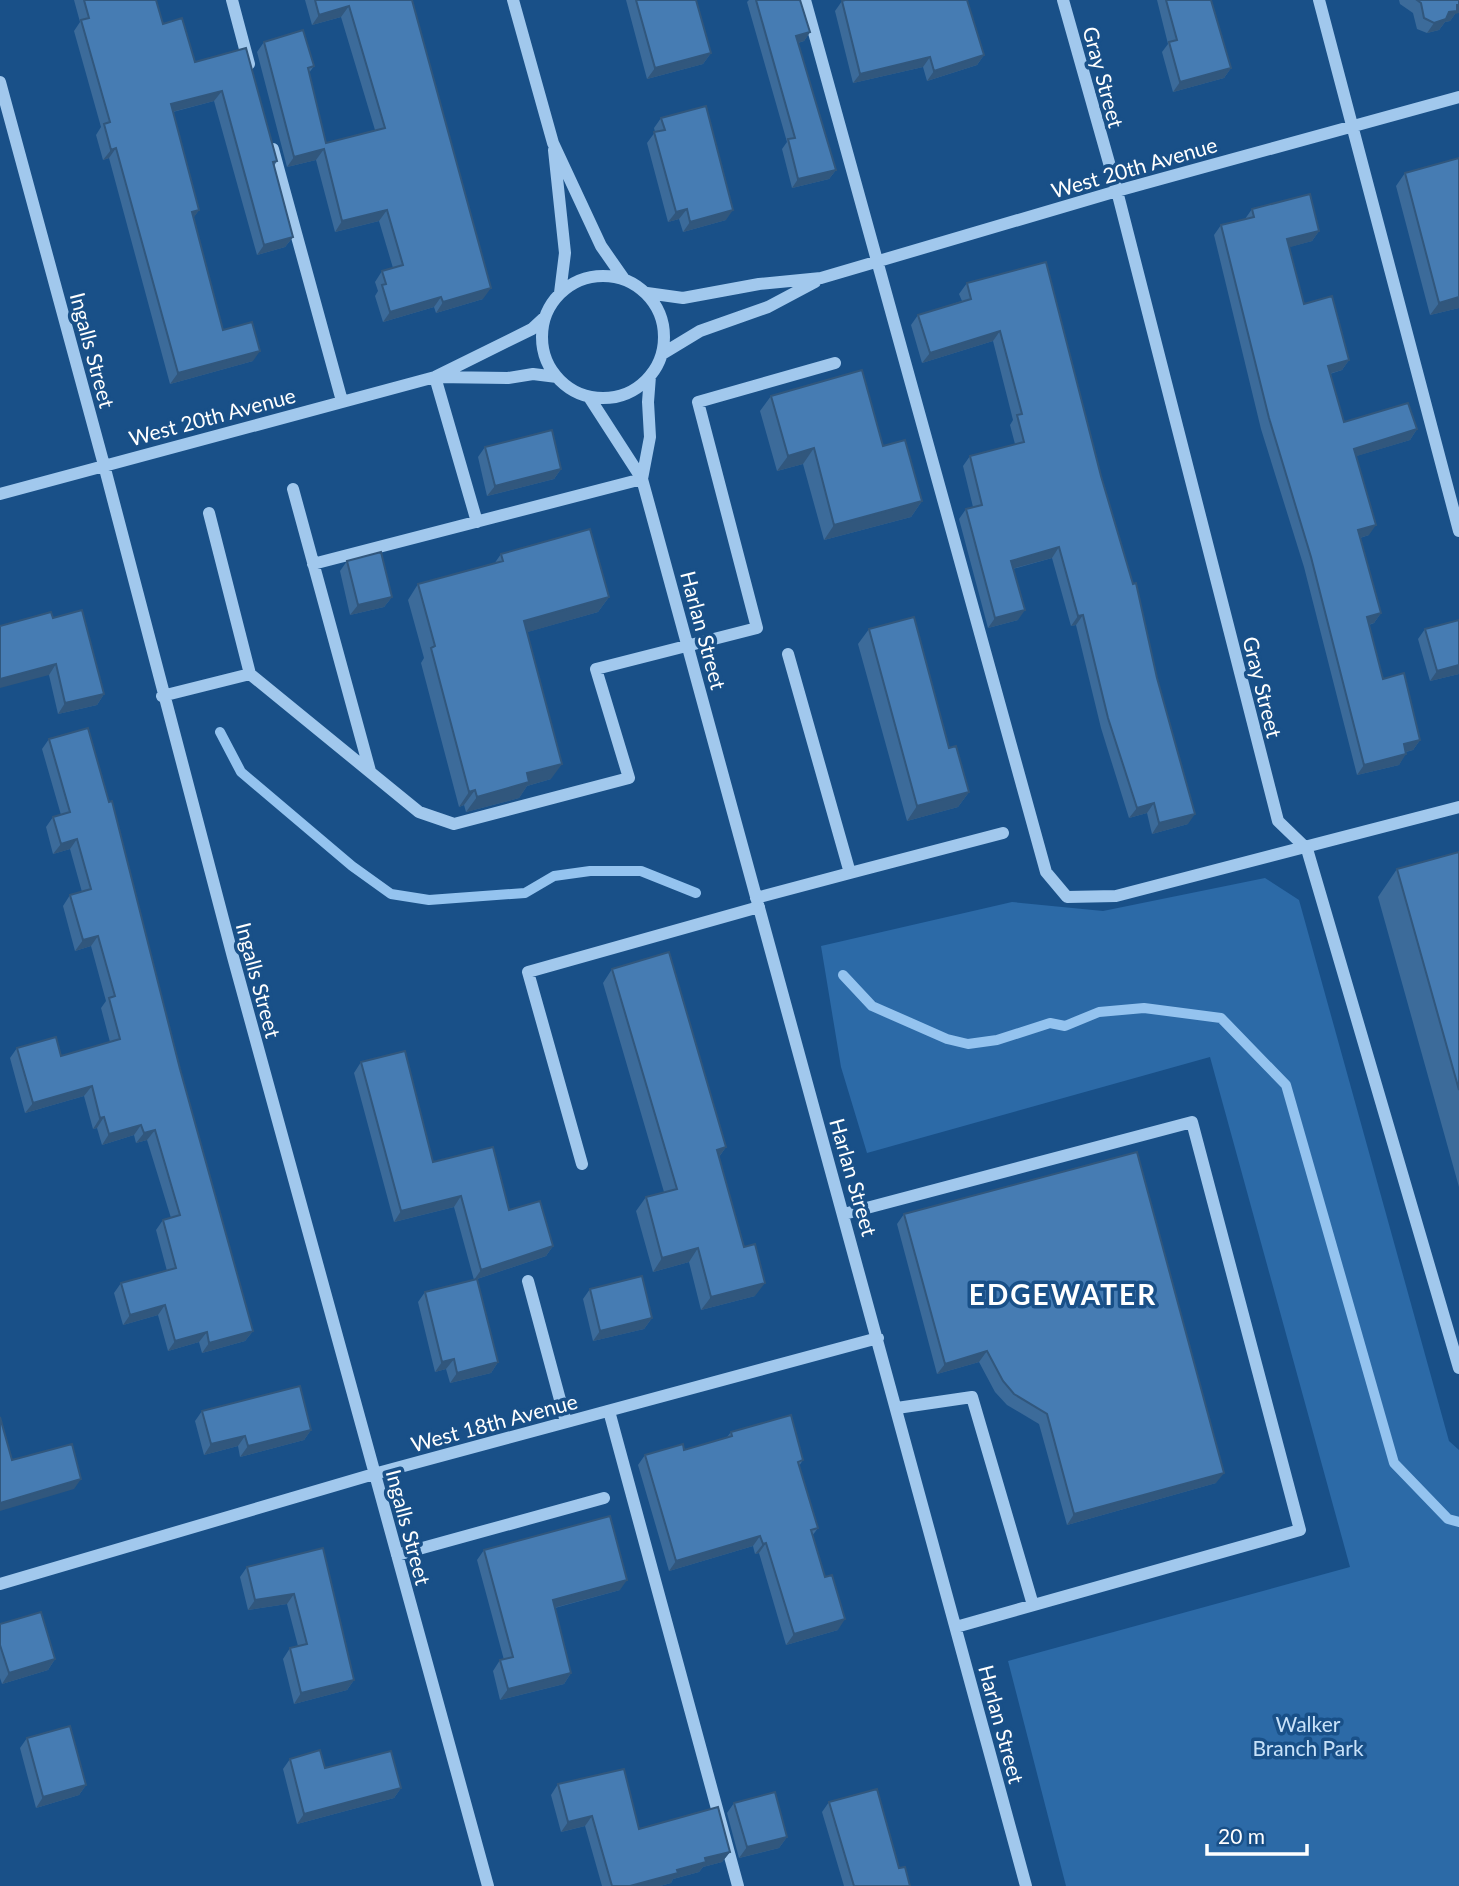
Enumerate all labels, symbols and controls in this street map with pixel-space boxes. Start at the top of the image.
street label: Gray Street [1078,24,1130,131]
street label: West 20th Avenue [1048,131,1220,203]
street label: Ingalls Street [66,290,121,411]
street label: West 20th Avenue [126,382,298,450]
street label: Harlan Street [676,568,732,692]
street label: Gray Street [1238,634,1288,741]
street label: Ingalls Street [232,920,287,1041]
street label: Harlan Street [825,1115,883,1239]
district label: EDGEWATER [969,1277,1157,1311]
street label: West 18th Avenue [408,1388,580,1456]
street label: Ingalls Street [382,1467,437,1588]
street label: Harlan Street [974,1662,1030,1786]
park label: Walker Branch Park [1252,1711,1364,1760]
scale bar [1207,1812,1307,1856]
text: 20 m [1218,1823,1265,1848]

